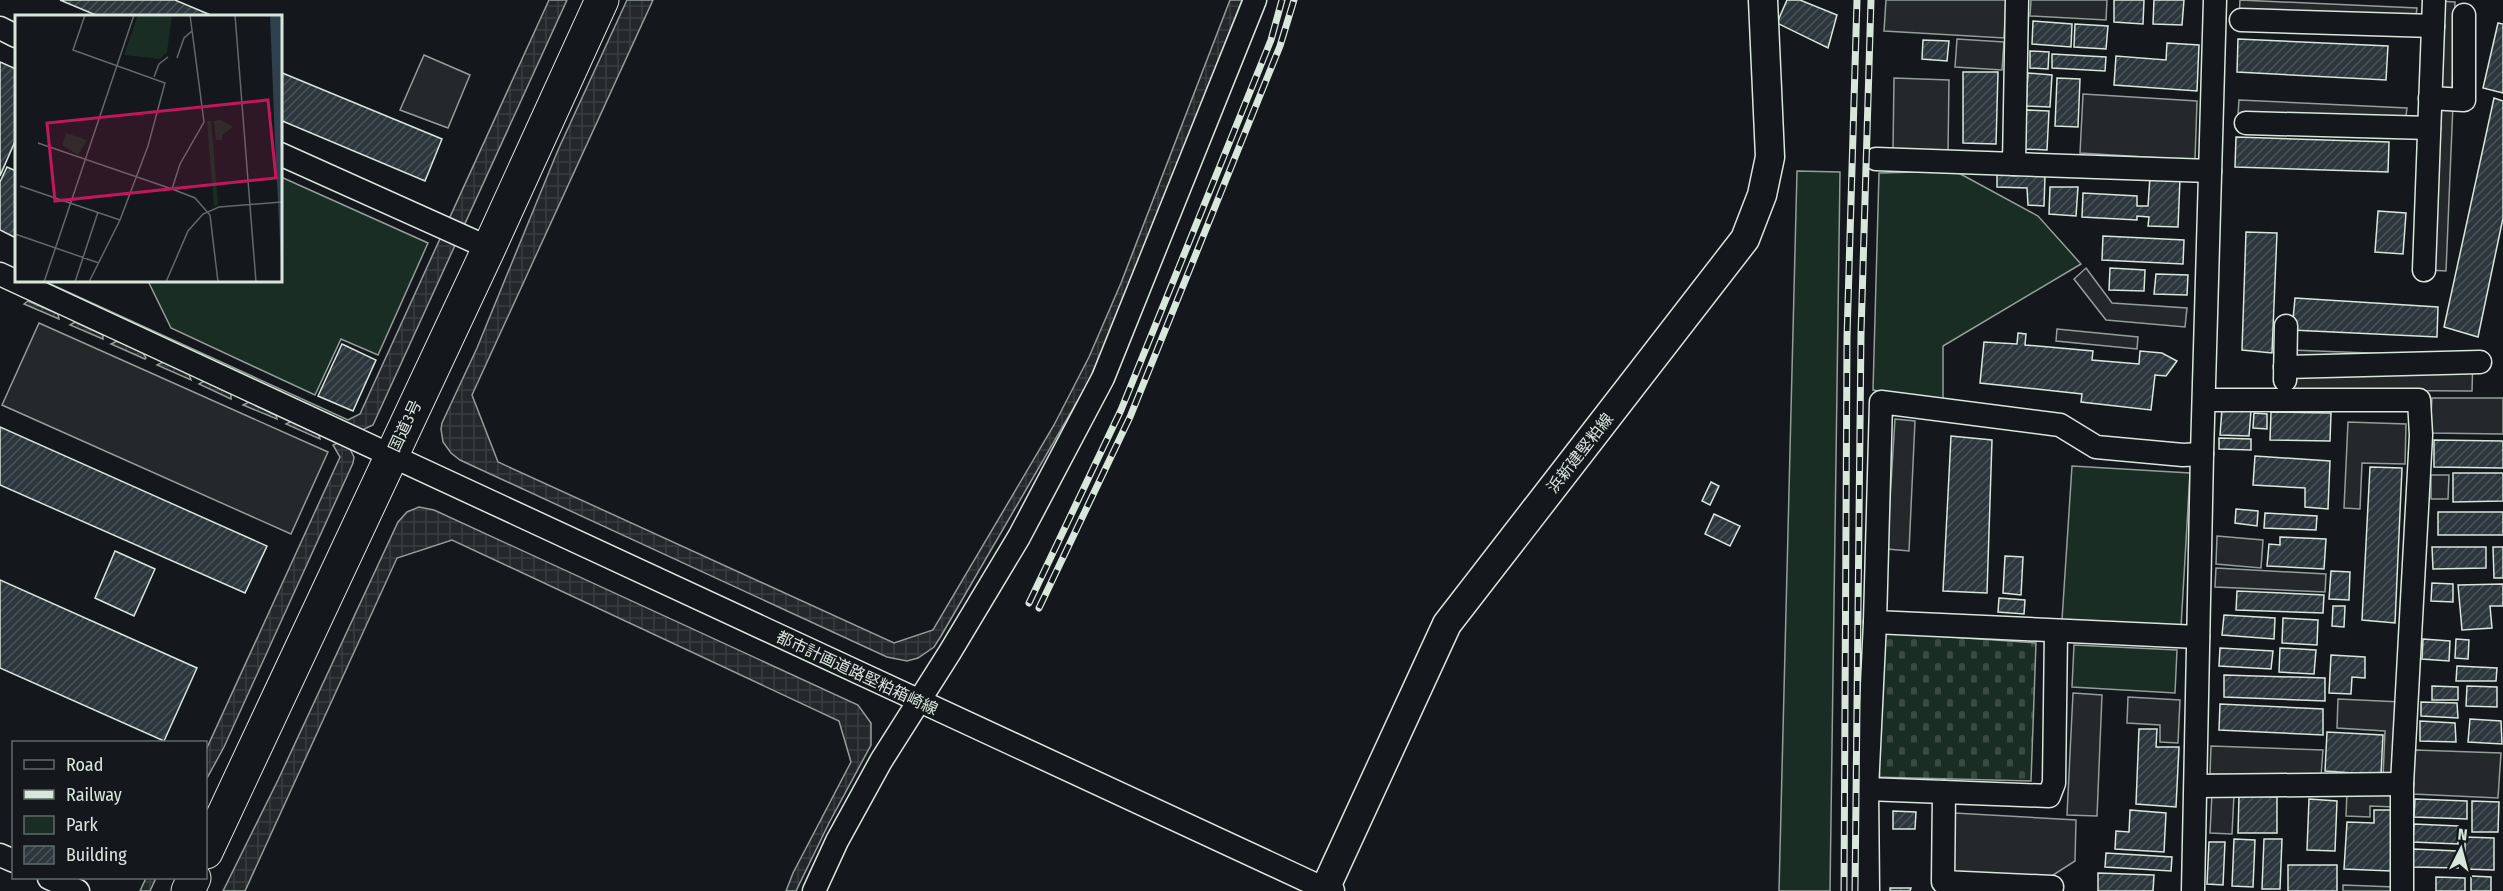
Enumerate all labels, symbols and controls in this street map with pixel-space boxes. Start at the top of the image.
inset map [15,15,282,282]
street label: 国道3号 [385,397,425,455]
street label: 浜新建堅粕線 [1543,409,1617,497]
street label: 都市計画道路堅粕箱崎線 [773,627,941,719]
legend [12,741,207,879]
text: Road [66,754,103,776]
text: Railway [66,784,122,806]
text: Park [66,814,99,836]
north arrow [2431,819,2491,879]
text: N [2457,825,2468,845]
text: Building [66,844,127,866]

